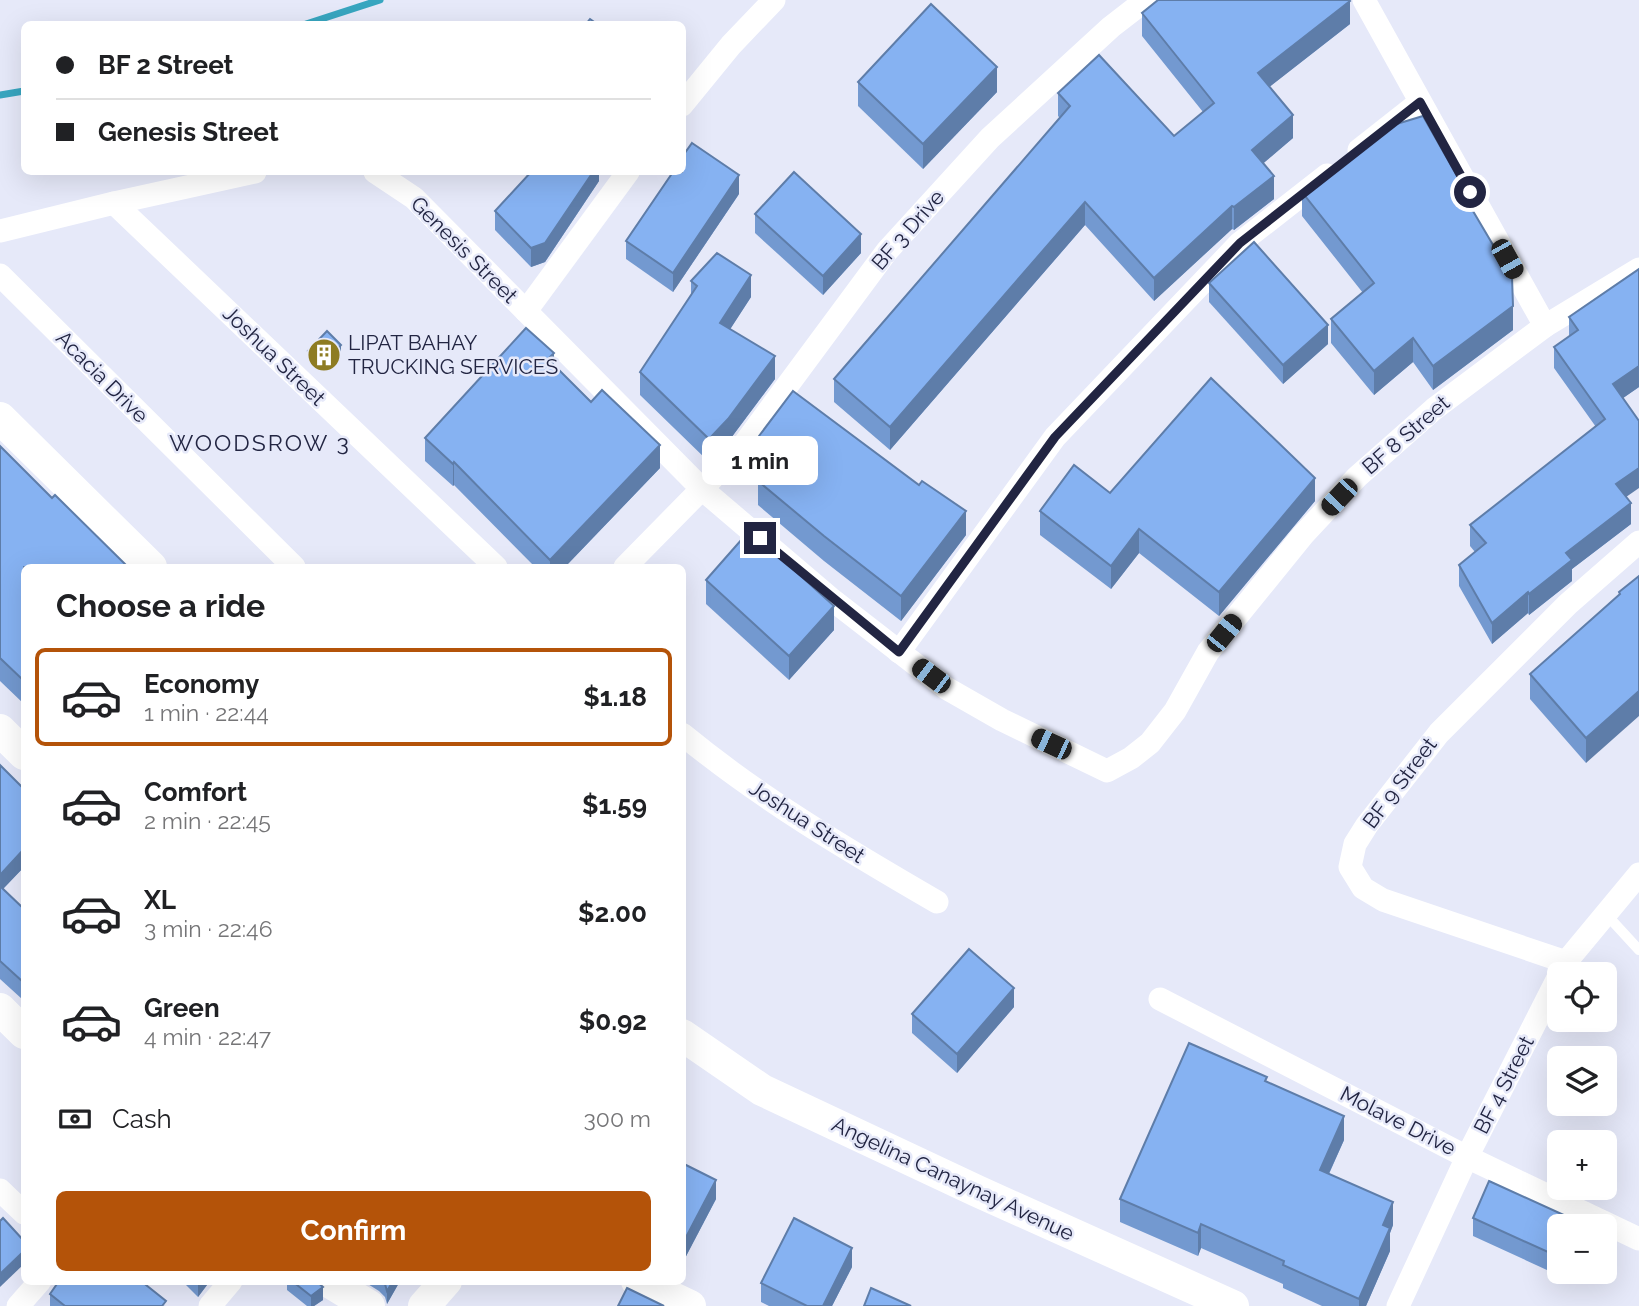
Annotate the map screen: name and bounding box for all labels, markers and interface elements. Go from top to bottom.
text: BF 2 Street [98,50,234,80]
text: Genesis Street [98,117,279,147]
route start [1454,176,1486,208]
street label: BF 3 Drive [866,185,949,275]
street label: Genesis Street [406,191,523,308]
car [1488,236,1527,282]
street label: Joshua Street [218,301,331,411]
street label: Acacia Drive [51,325,154,428]
place label: LIPAT BAHAY TRUCKING SERVICES [348,330,559,379]
building icon: LIPAT BAHAY TRUCKING SERVICES [305,336,343,374]
street label: BF 8 Street [1357,390,1454,479]
district label: WOODSROW 3 [169,429,351,456]
callout: 1 min [702,436,818,486]
text: 1 min [731,447,789,474]
car [1317,474,1362,520]
route end [744,522,776,554]
text: Choose a ride [56,587,265,624]
car [1203,610,1246,656]
car [908,655,955,697]
icon: car [60,666,123,729]
text: Economy [144,669,259,699]
text: $1.18 [583,682,647,712]
text: 1 min · 22:44 [144,699,269,726]
car [1028,726,1075,762]
street label: BF 9 Street [1357,732,1442,833]
icon: car [60,774,123,837]
street label: Joshua Street [745,775,870,868]
text: Comfort [144,777,247,807]
text: $1.59 [582,790,647,820]
text: 2 min · 22:45 [144,807,271,834]
icon: car [60,882,123,945]
text: XL [144,885,176,915]
text: $2.00 [578,898,647,928]
text: 3 min · 22:46 [144,915,273,942]
map controls [1547,962,1617,1284]
button: locate [1547,962,1617,1032]
icon: car [60,990,123,1053]
text: Green [144,993,220,1023]
text: $0.92 [579,1006,647,1036]
text: 4 min · 22:47 [144,1023,271,1050]
street label: BF 4 Street [1468,1032,1539,1138]
button: layers [1547,1046,1617,1116]
street label: Molave Drive [1336,1081,1460,1160]
icon: cash [56,1100,94,1138]
text: Cash [112,1104,172,1134]
text: 300 m [584,1105,651,1132]
street label: Angelina Canaynay Avenue [828,1111,1078,1246]
button: + [1547,1130,1617,1200]
button: Confirm [56,1191,651,1271]
button: − [1547,1214,1617,1284]

